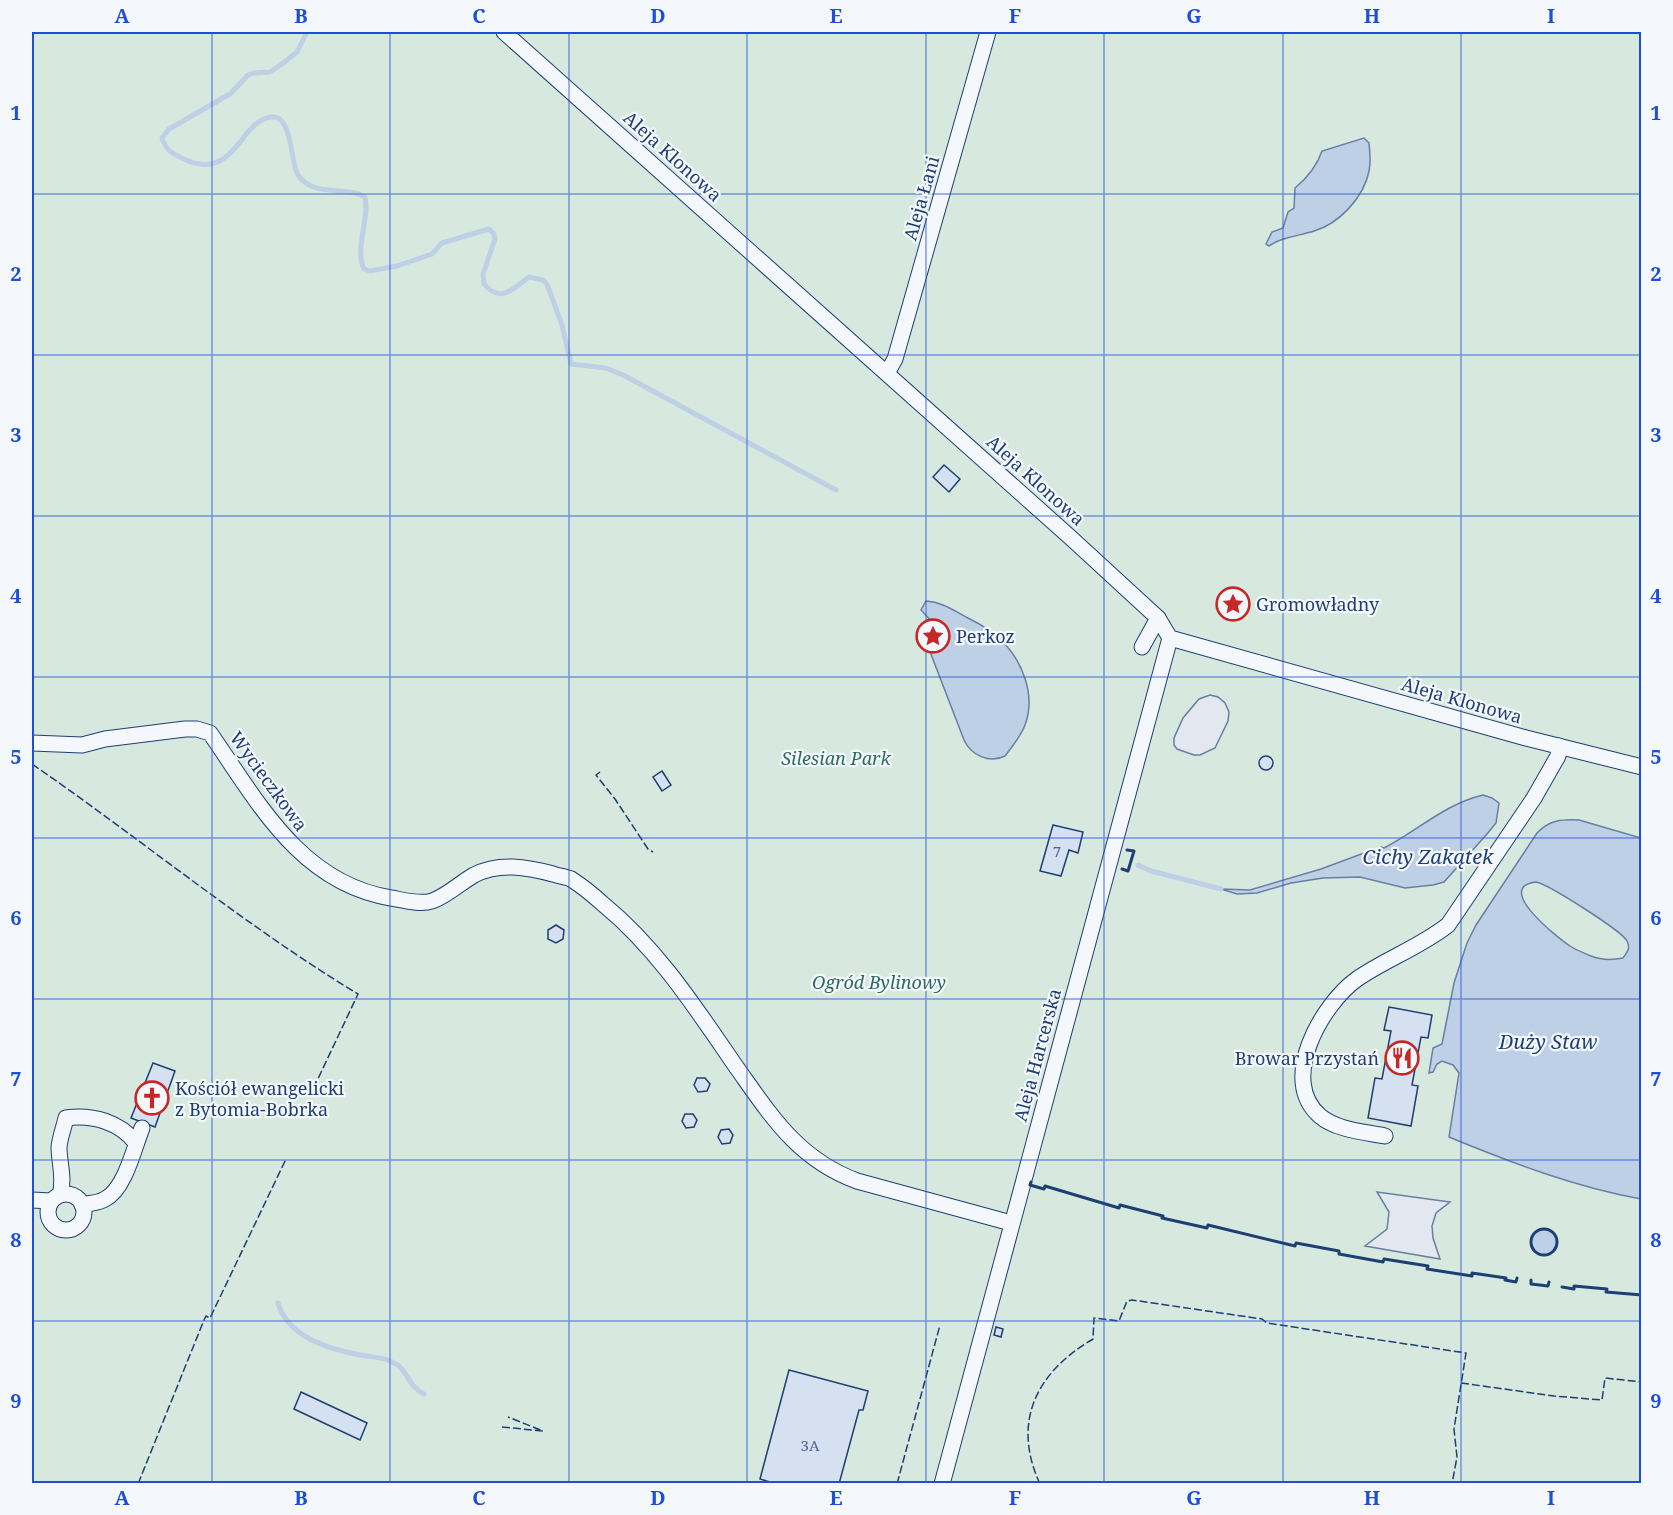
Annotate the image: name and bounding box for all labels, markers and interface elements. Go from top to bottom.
text: A [114,2,130,29]
text: B [294,2,308,29]
text: C [472,2,486,29]
text: D [650,2,666,29]
text: E [829,2,843,29]
text: F [1009,2,1021,29]
text: G [1186,2,1202,29]
text: H [1364,2,1380,29]
text: I [1547,2,1555,29]
text: 1 [10,99,22,126]
text: 1 [1650,99,1662,126]
street label: Aleja Klonowa [619,105,727,207]
street label: Aleja Łani [897,153,945,243]
text: 2 [10,260,22,287]
text: 2 [1650,260,1662,287]
text: 3 [10,421,22,448]
text: 3 [1650,421,1662,448]
street label: Aleja Klonowa [982,429,1090,531]
text: 4 [10,582,22,609]
text: 4 [1650,582,1662,609]
place icon: Gromowładny [1215,586,1251,622]
place label: Gromowładny [1256,592,1380,616]
place icon: Perkoz [915,618,951,654]
place label: Perkoz [956,624,1015,648]
street label: Aleja Klonowa [1399,671,1525,729]
street label: Wycieczkowa [225,726,313,836]
text: 5 [10,743,22,770]
text: 5 [1650,743,1662,770]
park label: Silesian Park [781,746,892,770]
house number: 7 [1053,841,1061,861]
water label: Cichy Zakątek [1363,843,1494,870]
text: 6 [10,904,22,931]
text: 6 [1650,904,1662,931]
park label: Ogród Bylinowy [812,970,946,994]
street label: Aleja Harcerska [1008,986,1066,1124]
water label: Duży Staw [1498,1028,1597,1055]
restaurant icon: Browar Przystań [1384,1040,1420,1076]
place label: Browar Przystań [1235,1046,1379,1070]
text: 7 [10,1065,22,1092]
text: 7 [1650,1065,1662,1092]
place label: Kościół ewangelicki z Bytomia-Bobrka [175,1076,344,1121]
church icon: Kościół ewangelicki z Bytomia-Bobrka [134,1080,170,1116]
text: 8 [10,1226,22,1253]
text: 8 [1650,1226,1662,1253]
text: 9 [10,1387,22,1414]
text: 9 [1650,1387,1662,1414]
house number: 3A [801,1435,820,1455]
text: A [114,1484,130,1511]
text: B [294,1484,308,1511]
text: C [472,1484,486,1511]
text: D [650,1484,666,1511]
text: E [829,1484,843,1511]
text: F [1009,1484,1021,1511]
text: G [1186,1484,1202,1511]
text: H [1364,1484,1380,1511]
text: I [1547,1484,1555,1511]

